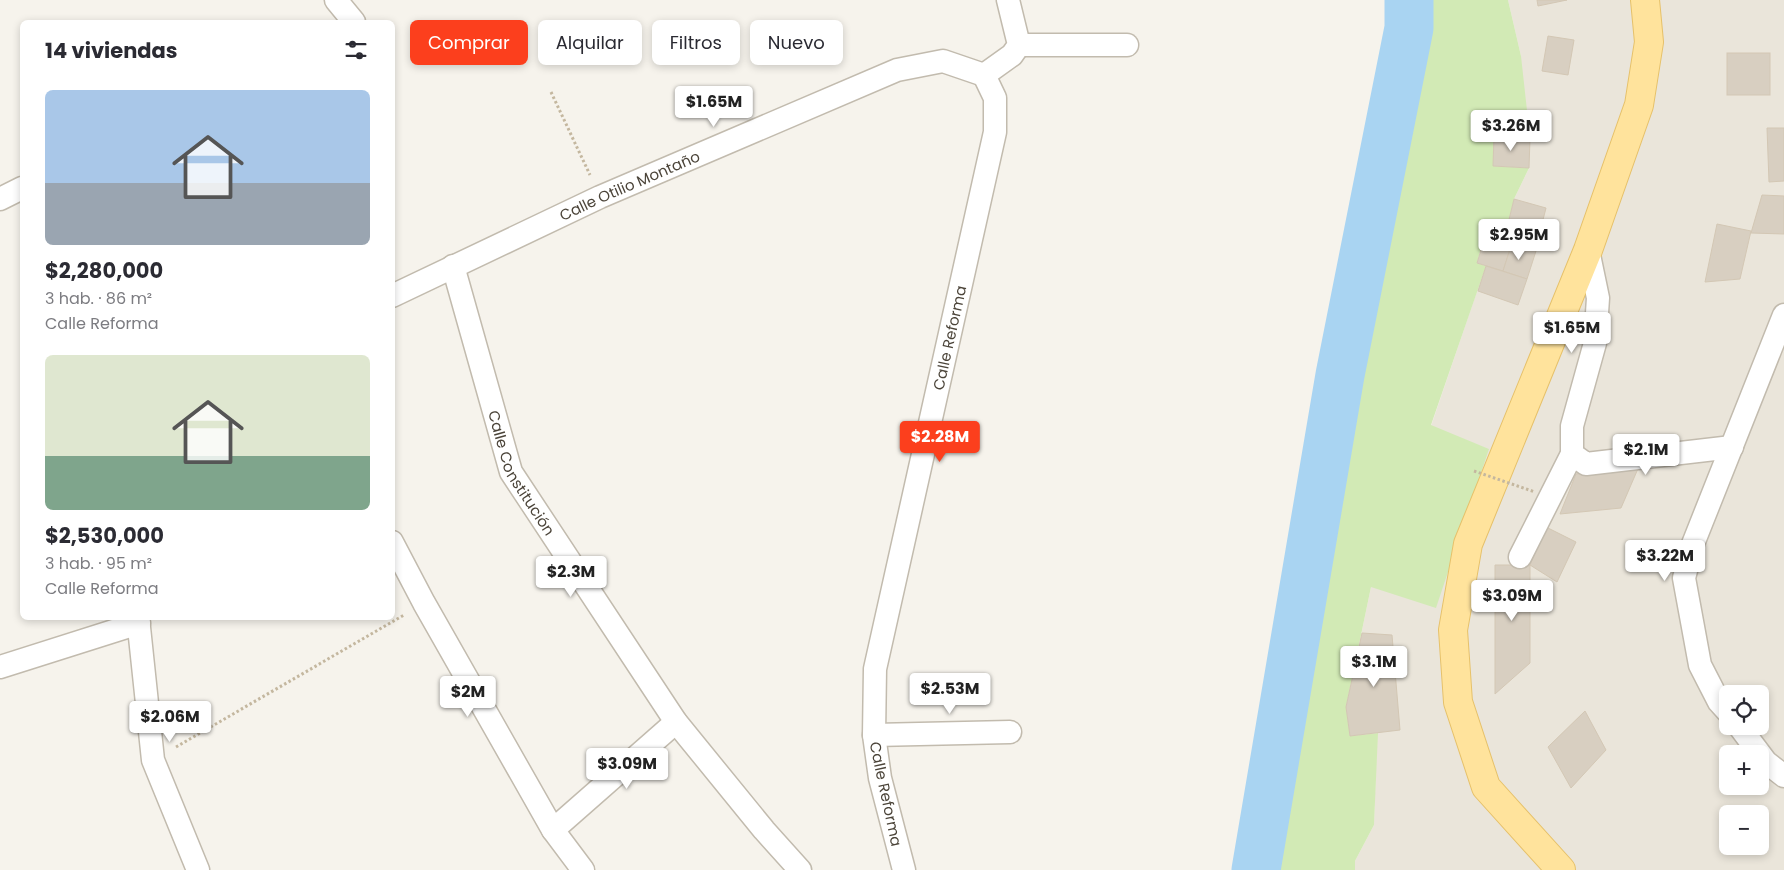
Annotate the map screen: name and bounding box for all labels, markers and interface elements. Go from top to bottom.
chip: Comprar [410,20,528,65]
chip: Alquilar [538,20,642,65]
chip: Filtros [652,20,740,65]
chip: Nuevo [750,20,843,65]
text: 14 viviendas [45,36,178,65]
icon: filters [342,36,370,64]
pin: $1.65M [673,86,755,128]
text: $1.65M [686,90,742,113]
pin: $3.26M [1470,110,1552,152]
text: $3.26M [1482,114,1540,137]
icon: home [163,122,253,212]
street label: Calle Otilio Montaño [556,145,703,225]
pin: $2.95M [1478,218,1560,261]
text: $2.95M [1489,223,1549,246]
text: $2,280,000 [45,256,163,285]
street label: Calle Reforma [927,283,971,392]
text: 3 hab. · 86 m² [45,287,152,310]
text: Calle Reforma [45,312,159,335]
pin: $1.65M [1531,312,1613,354]
text: $1.65M [1544,316,1600,339]
icon: home [163,387,253,477]
street label: Calle Constitución [484,408,560,539]
pin: $2.28M [899,420,981,463]
text: $2.28M [911,425,969,448]
pin: $2.1M [1611,434,1681,476]
text: $2.1M [1624,438,1668,461]
text: $2,530,000 [45,521,164,550]
pin: $3.22M [1624,540,1706,582]
text: $3.22M [1636,544,1694,567]
text: 3 hab. · 95 m² [45,552,152,575]
pin: $2.3M [536,556,606,598]
text: $2.3M [547,560,595,583]
text: Calle Reforma [45,577,159,600]
pin: $3.09M [1471,580,1553,622]
text: $3.09M [1482,584,1542,607]
pin: $3.1M [1339,646,1409,688]
text: $3.1M [1351,650,1397,673]
pin: $2.53M [909,672,991,715]
pin: $2M [444,676,492,718]
text: $2.53M [921,677,979,700]
text: $2M [451,680,485,703]
map controls [1719,685,1769,855]
button: locate [1719,685,1769,735]
pin: $2.06M [129,700,211,743]
text: $2.06M [140,705,200,728]
street label: Calle Reforma [865,740,907,848]
button: + [1719,745,1769,795]
pin: $3.09M [586,748,668,790]
text: $3.09M [597,752,657,775]
button: − [1719,805,1769,855]

